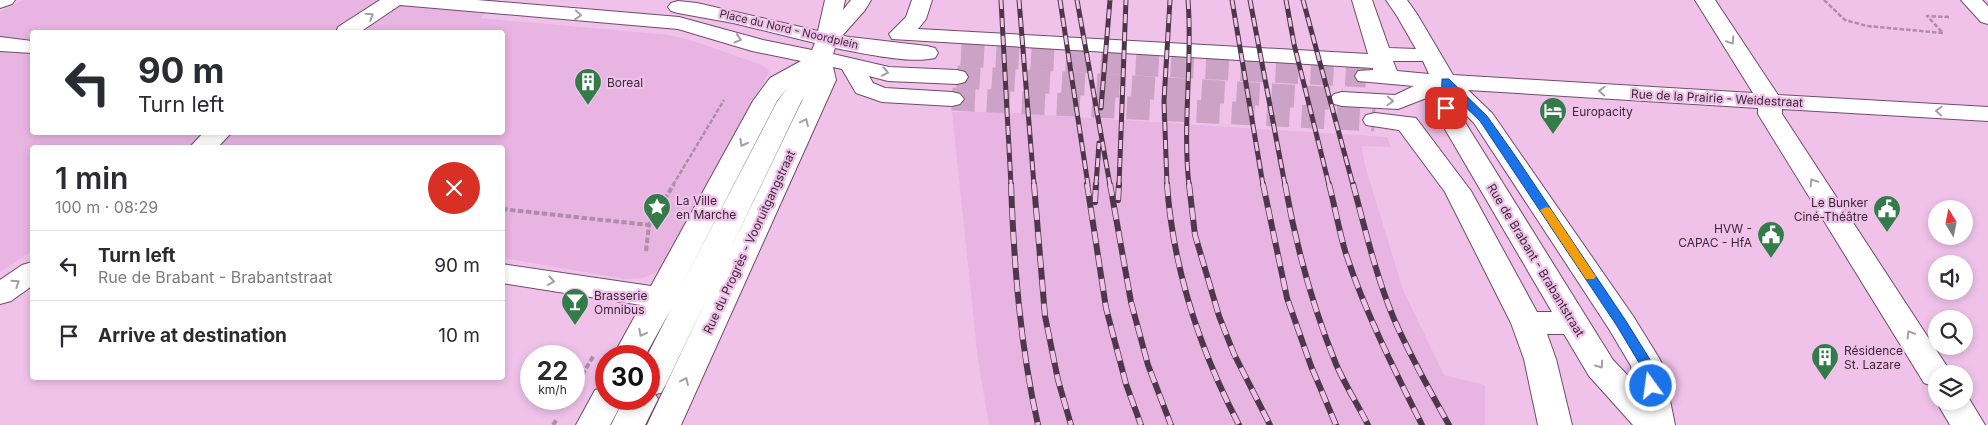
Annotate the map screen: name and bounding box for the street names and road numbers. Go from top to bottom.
street label: Place du Nord - Noordplein [718,6,860,52]
street label: Rue de la Prairie - Weidestraat [1631,86,1803,110]
street label: Rue du Progrès - Vooruitgangstraat [700,148,798,336]
street label: Rue de Brabant - Brabantstraat [1484,181,1588,339]

